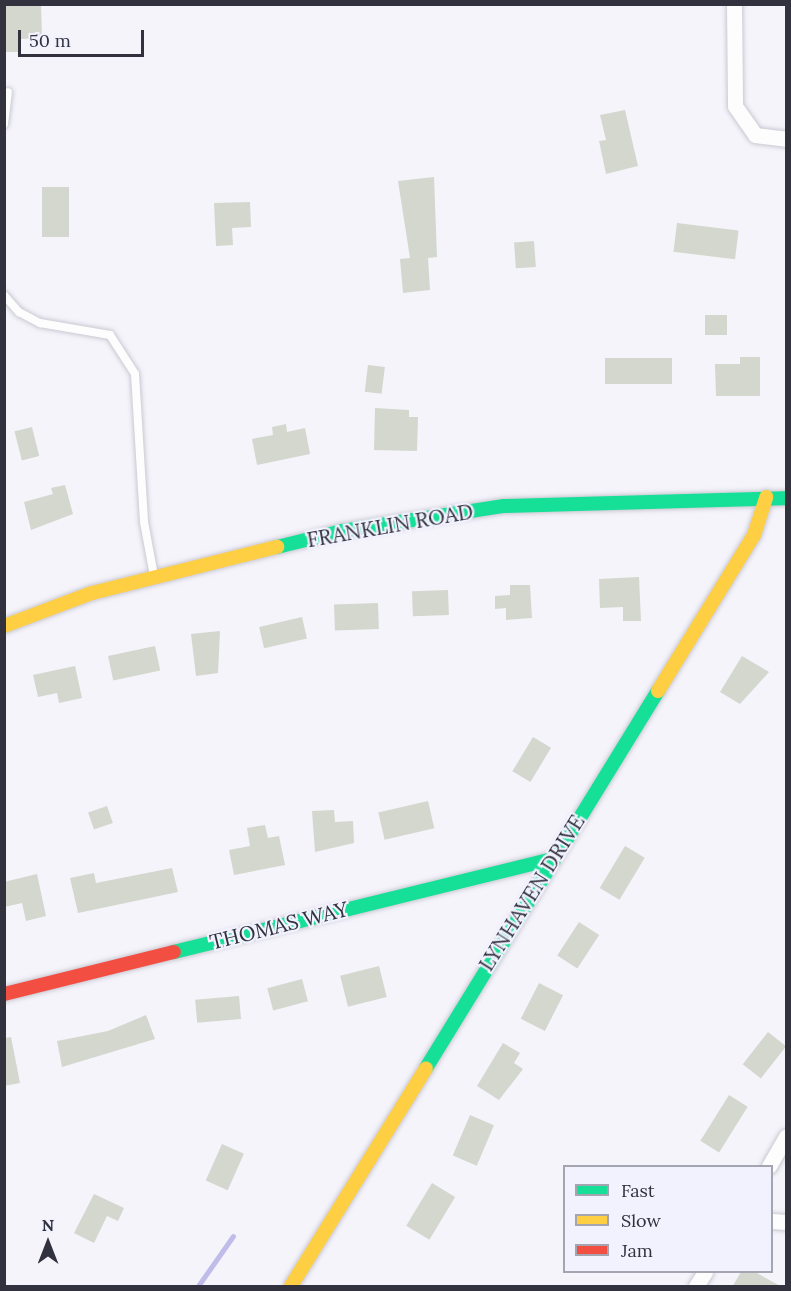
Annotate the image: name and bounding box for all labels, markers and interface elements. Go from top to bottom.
scale bar [21,18,147,56]
text: 50 m [29,29,71,52]
street label: FRANKLIN ROAD [305,499,475,553]
street label: LYNHAVEN DRIVE [474,810,590,976]
street label: THOMAS WAY [207,897,351,955]
legend [563,1165,773,1273]
text: Fast [621,1179,655,1202]
text: Slow [621,1209,661,1232]
north arrow [18,1213,78,1273]
text: N [42,1215,54,1235]
text: Jam [621,1239,653,1262]

